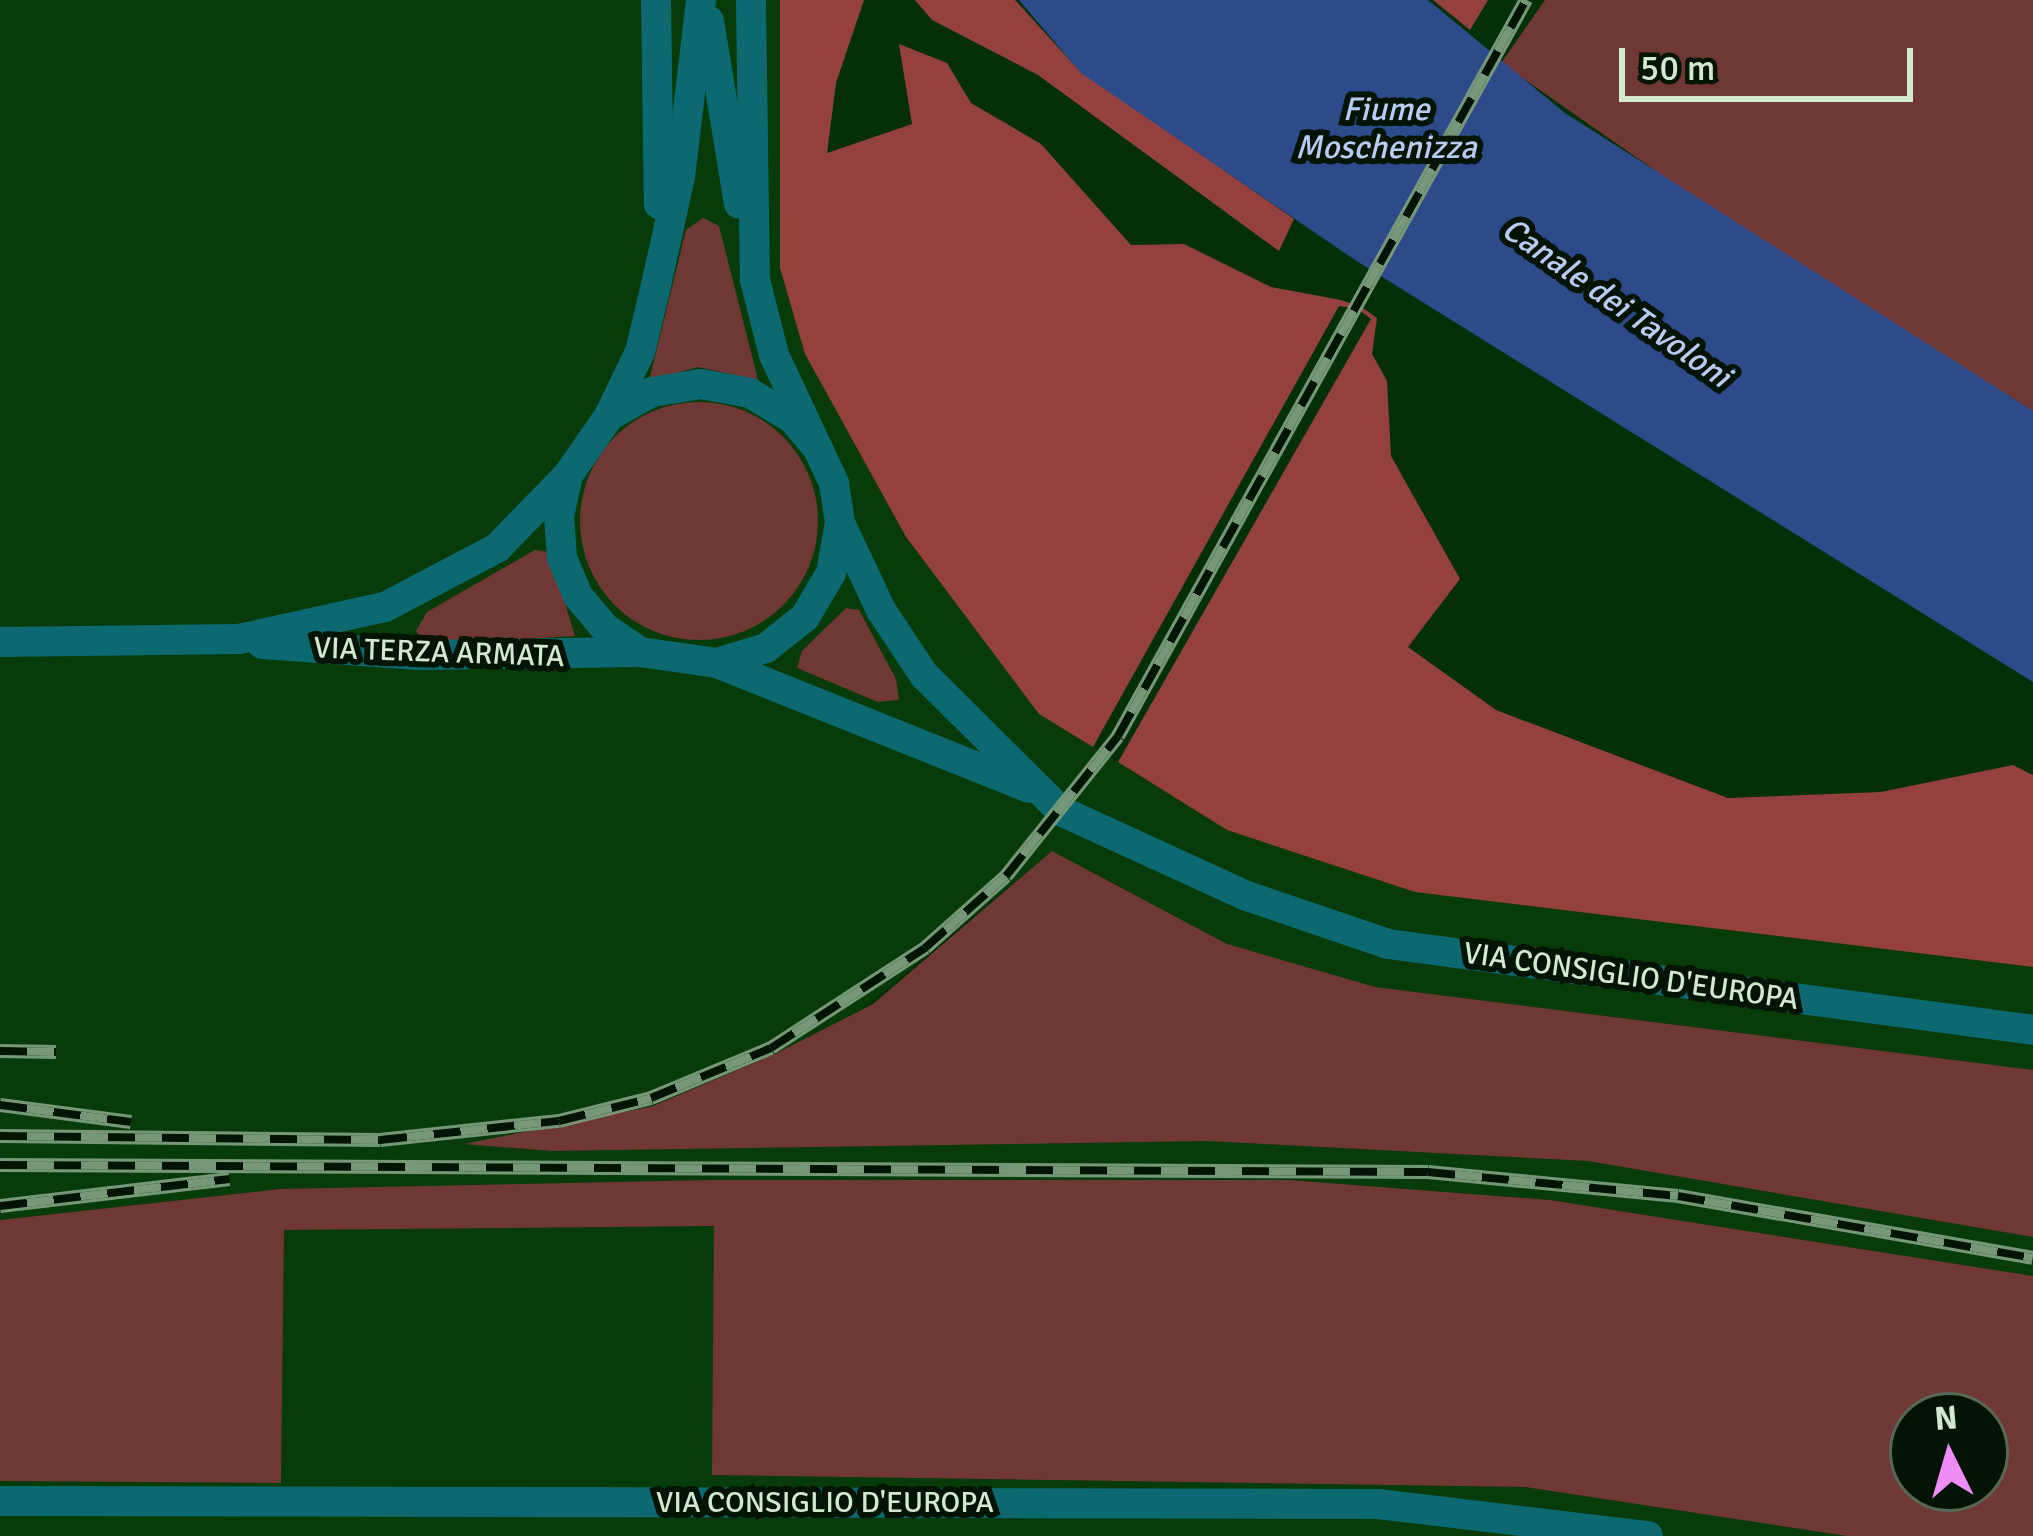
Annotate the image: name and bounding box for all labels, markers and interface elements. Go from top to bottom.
scale bar [1625,24,1919,98]
text: 50 m [1640,46,1716,91]
water label: Fiume Moschenizza [1295,90,1477,168]
water label: Canale dei Tavoloni [1494,209,1738,397]
street label: VIA TERZA ARMATA [313,631,565,675]
street label: VIA CONSIGLIO D'EUROPA [1461,936,1801,1018]
north arrow [1889,1392,2009,1512]
text: N [1933,1397,1959,1440]
street label: VIA CONSIGLIO D'EUROPA [656,1485,994,1521]

